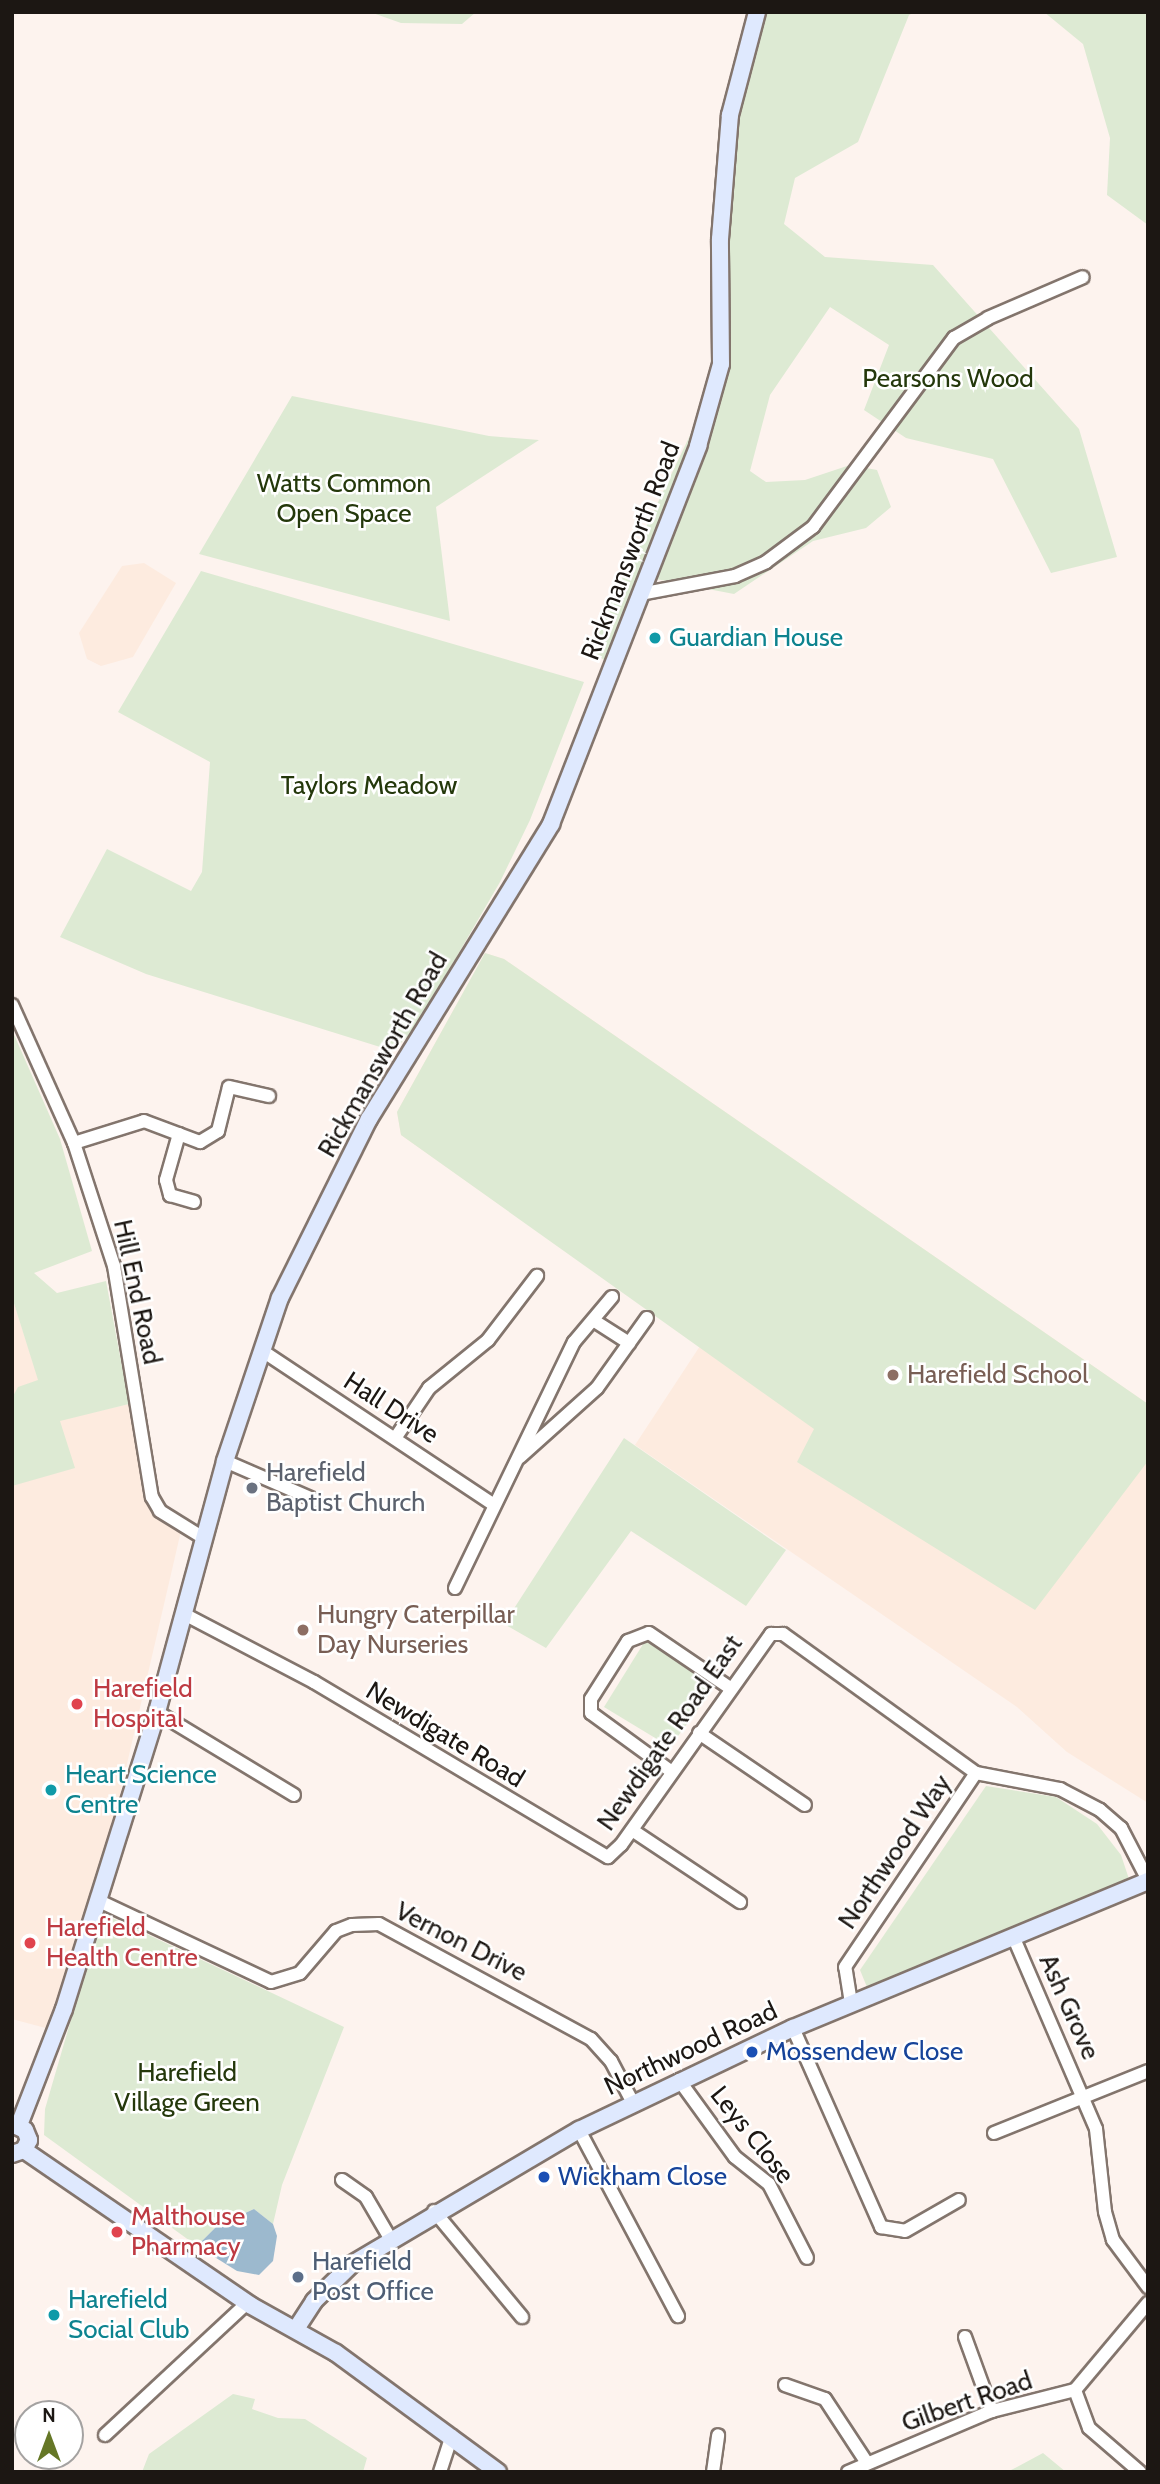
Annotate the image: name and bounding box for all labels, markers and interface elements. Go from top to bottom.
park label: Pearsons Wood [862,363,1034,395]
street label: Rickmansworth Road [575,437,687,665]
park label: Watts Common Open Space [257,468,431,530]
place label: Guardian House [669,622,843,654]
marker: Guardian House [647,630,663,646]
park label: Taylors Meadow [281,770,457,802]
street label: Rickmansworth Road [312,947,454,1163]
street label: Hill End Road [106,1217,168,1367]
place label: Harefield School [907,1359,1088,1391]
street label: Hall Drive [338,1366,444,1450]
marker: Harefield School [885,1367,901,1383]
place label: Harefield Baptist Church [266,1457,425,1518]
marker: Harefield Baptist Church [244,1480,260,1496]
place label: Hungry Caterpillar Day Nurseries [317,1599,515,1660]
marker: Hungry Caterpillar Day Nurseries [295,1622,311,1638]
street label: Newdigate Road East [591,1629,749,1837]
place label: Harefield Hospital [93,1673,193,1734]
street label: Newdigate Road [360,1675,530,1795]
marker: Harefield Hospital [67,1694,87,1714]
place label: Heart Science Centre [65,1759,217,1820]
street label: Northwood Way [832,1769,958,1935]
marker: Heart Science Centre [43,1782,59,1798]
street label: Vernon Drive [390,1896,532,1988]
place label: Harefield Health Centre [46,1912,198,1974]
marker: Harefield Health Centre [20,1933,40,1953]
street label: Ash Grove [1032,1950,1106,2064]
street label: Northwood Road [600,1995,782,2103]
place label: Mossendew Close [766,2036,963,2068]
marker: Mossendew Close [744,2044,760,2060]
park label: Harefield Village Green [114,2057,260,2118]
street label: Leys Close [703,2080,801,2190]
place label: Wickham Close [558,2161,727,2193]
marker: Wickham Close [536,2169,552,2185]
place label: Malthouse Pharmacy [131,2201,245,2262]
marker: Malthouse Pharmacy [109,2224,125,2240]
place label: Harefield Post Office [312,2246,434,2308]
marker: Harefield Post Office [290,2269,306,2285]
place label: Harefield Social Club [68,2284,189,2346]
marker: Harefield Social Club [46,2307,62,2323]
street label: Gilbert Road [898,2365,1036,2439]
north arrow [14,2400,84,2470]
text: N [42,2404,56,2427]

